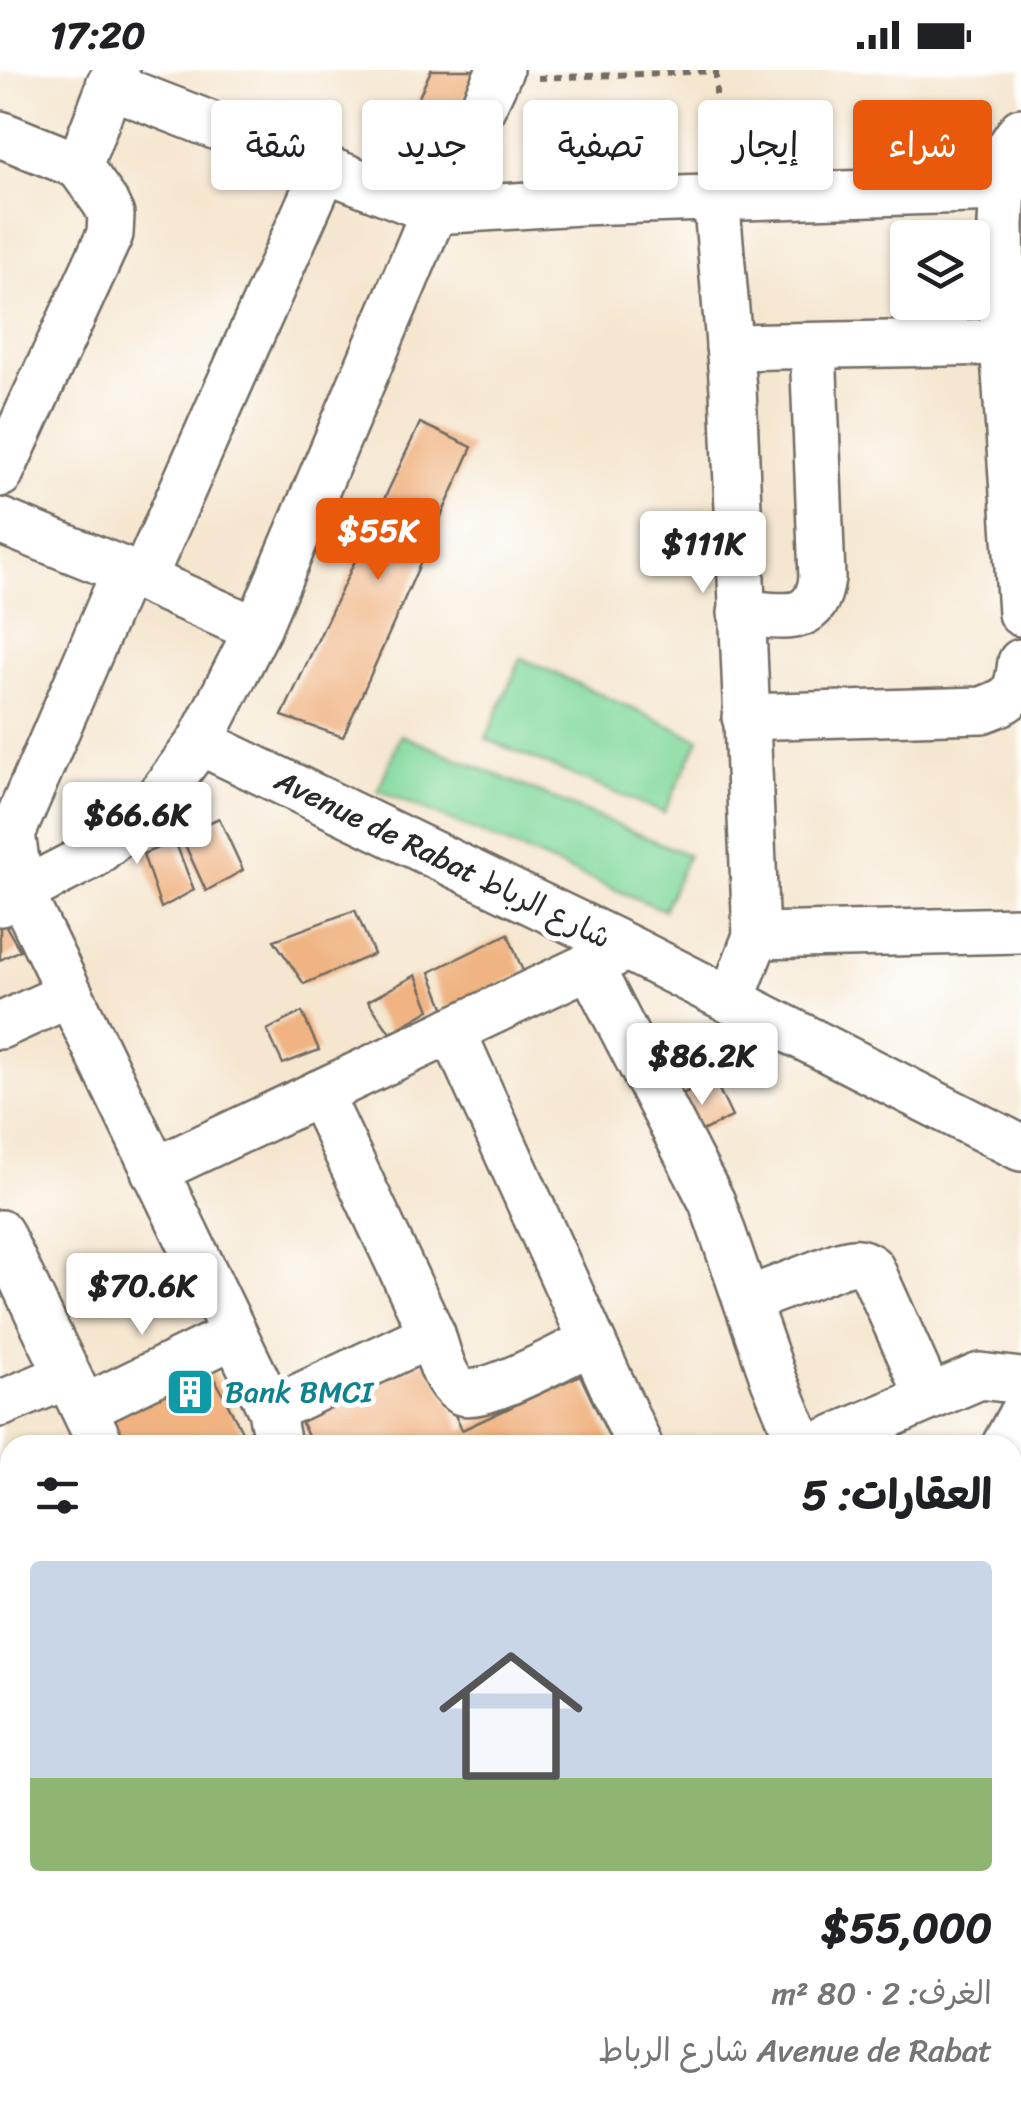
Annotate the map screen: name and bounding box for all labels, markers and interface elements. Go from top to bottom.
text: 17:20 [50,2,145,69]
chip: شقة [211,100,342,190]
chip: جديد [362,100,503,190]
chip: تصفية [523,100,678,190]
chip: إيجار [698,100,833,190]
chip: شراء [853,100,992,190]
map controls [890,220,990,320]
button: layers [890,220,990,320]
pin: $55K [319,498,437,583]
text: $55K [338,502,418,559]
pin: $111K [633,511,773,596]
text: $111K [662,515,744,572]
street label: Avenue de Rabat شارع الرباط [264,753,621,964]
pin: $66.6K [56,782,218,867]
text: $66.6K [84,786,190,843]
pin: $86.2K [621,1023,783,1108]
text: $86.2K [649,1027,755,1084]
pin: $70.6K [61,1253,223,1338]
text: $70.6K [88,1257,196,1314]
place label: Bank BMCI [225,1365,375,1419]
building icon: Bank BMCI [164,1366,216,1418]
text: العقارات: 5 [802,1458,992,1532]
icon: filters [30,1468,85,1523]
icon: home [421,1626,601,1806]
text: $55,000 [821,1891,992,1965]
text: الغرف: 2 · 80 m² [772,1965,992,2022]
text: Avenue de Rabat شارع الرباط [598,2022,992,2079]

